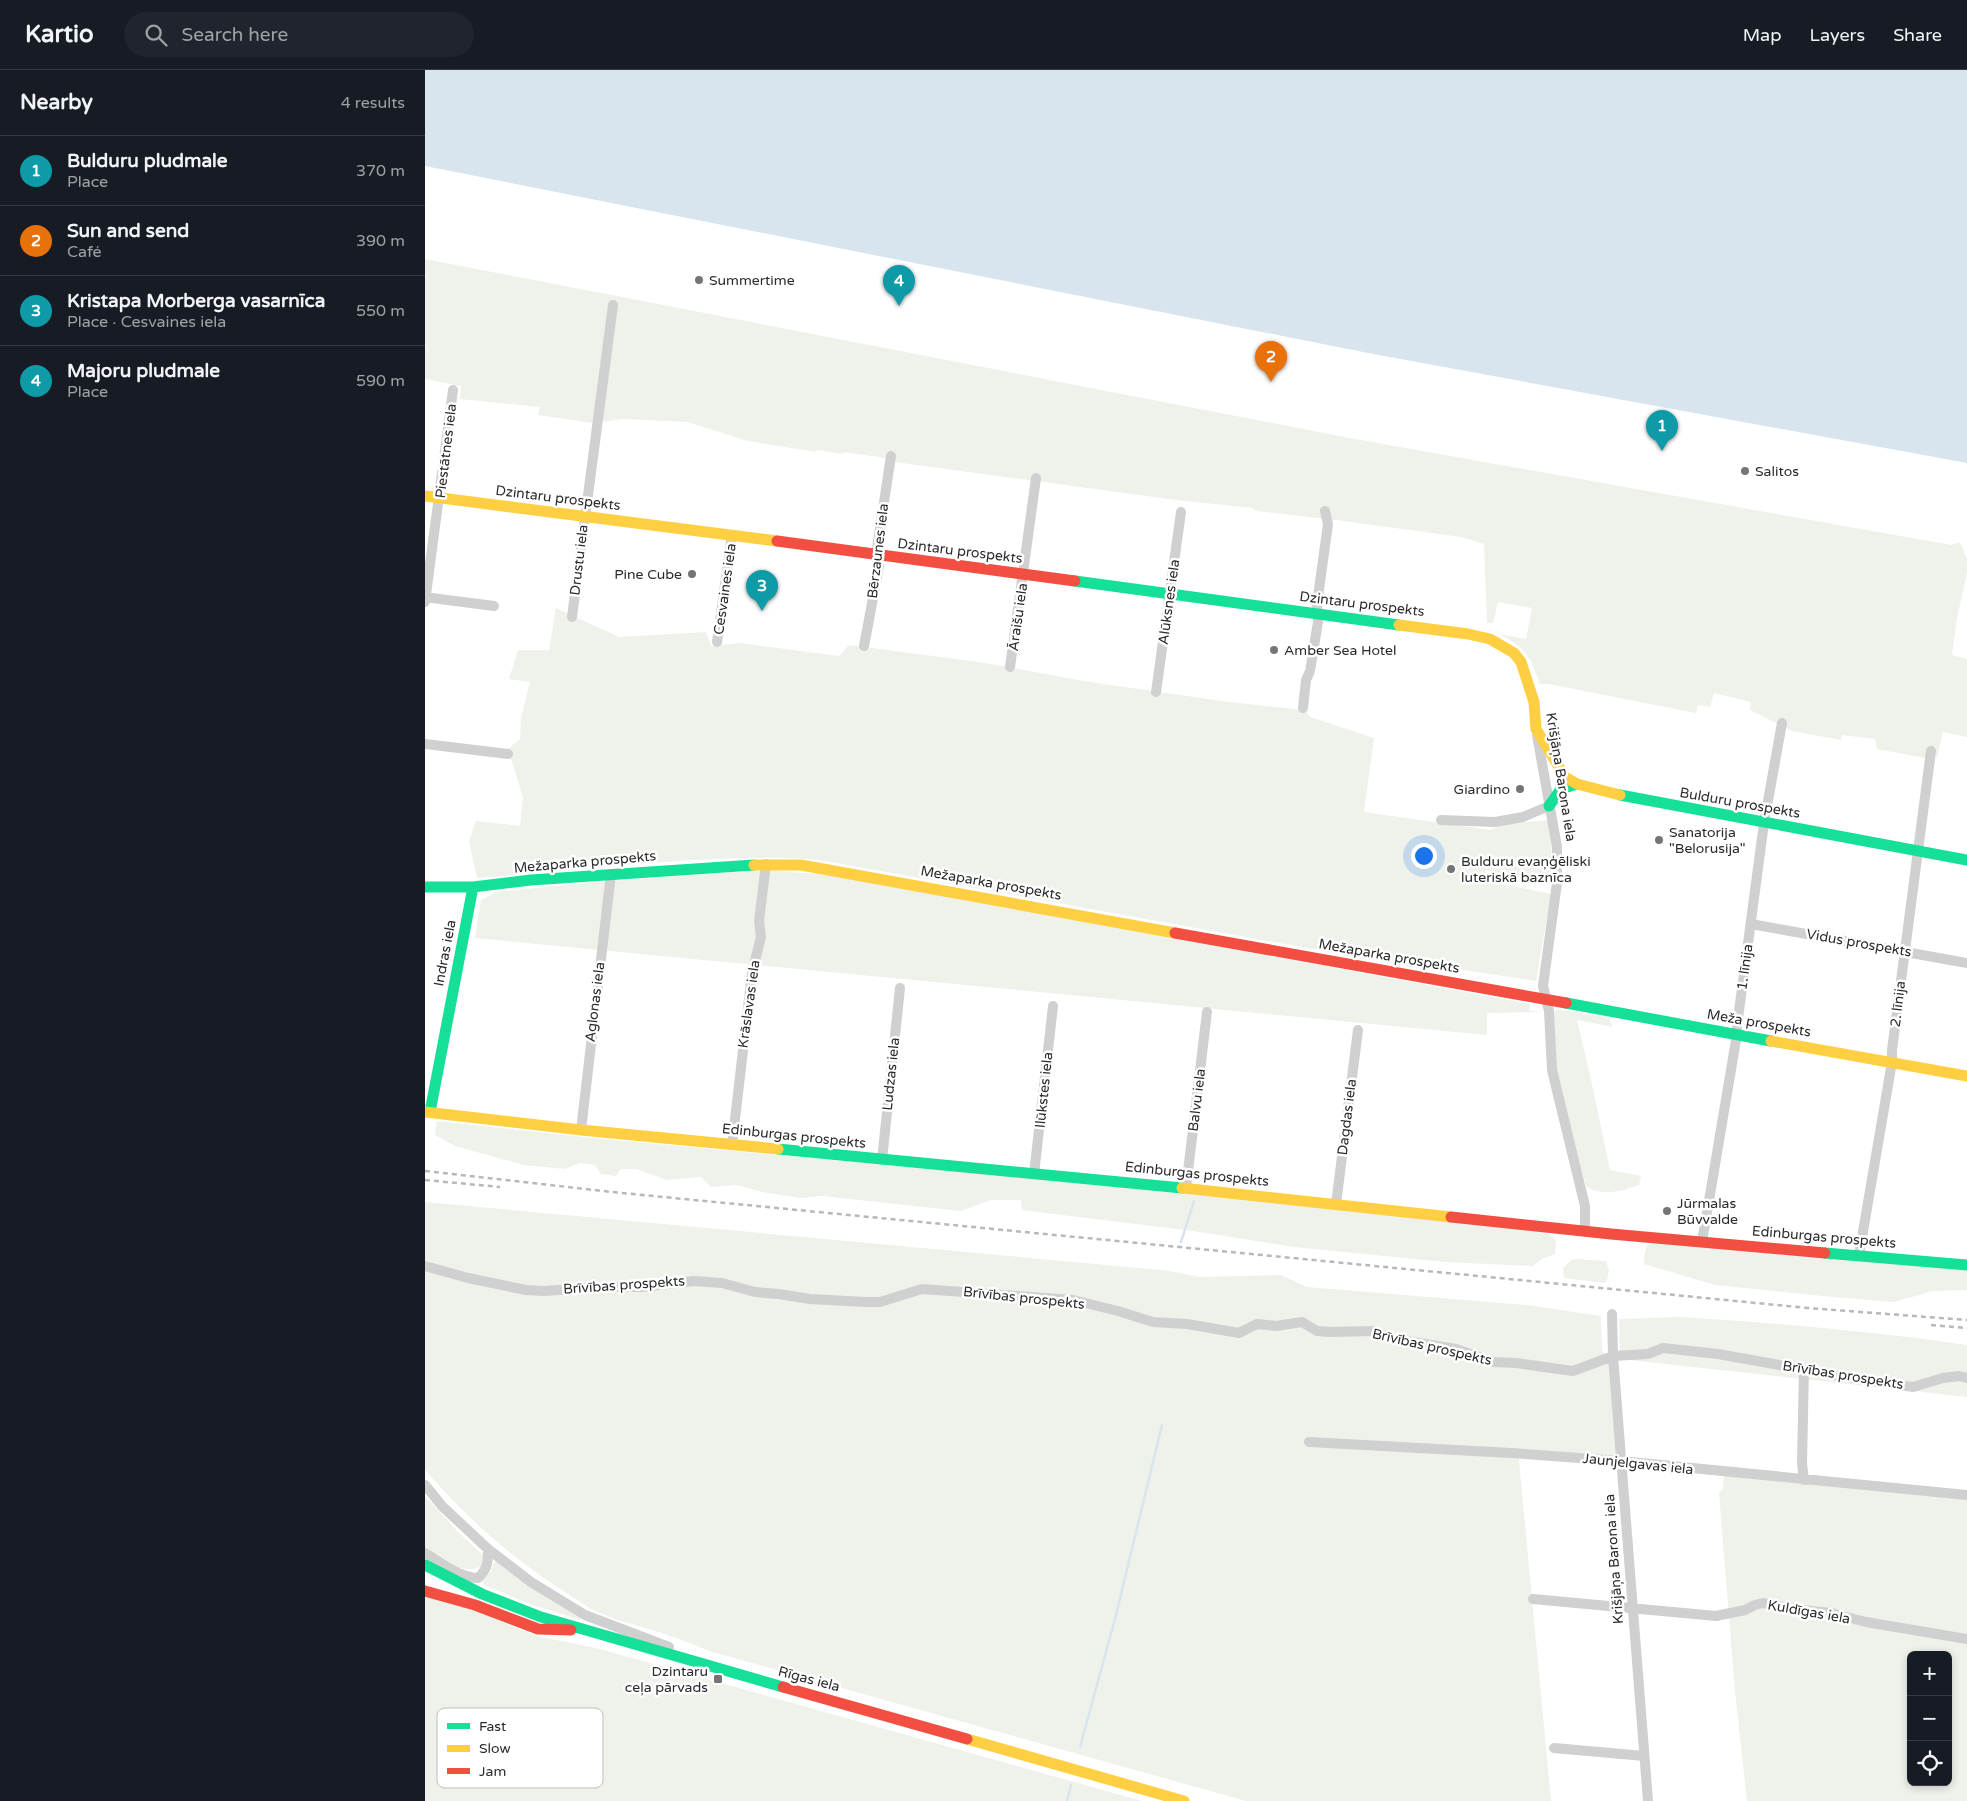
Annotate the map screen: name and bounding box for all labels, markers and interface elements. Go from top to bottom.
search box [124,12,474,57]
text: Kartio [25,20,94,49]
icon: search [142,21,170,49]
text: Search here [182,24,288,46]
text: Map [1743,24,1782,46]
text: Layers [1810,24,1865,46]
text: Share [1893,24,1942,46]
text: Nearby [20,90,93,115]
text: 4 results [341,93,405,113]
text: Bulduru pludmale [67,150,228,172]
text: 1 [31,161,41,181]
text: 370 m [356,161,405,181]
text: Place [67,172,108,192]
text: Sun and send [67,220,189,242]
text: 2 [31,231,41,251]
text: 390 m [356,231,405,251]
text: Café [67,242,102,262]
pin: 4 [883,265,915,306]
place label: Summertime [709,272,795,289]
marker: Summertime [693,274,705,286]
text: Kristapa Morberga vasarnīca [67,290,325,312]
text: 3 [31,301,41,321]
text: 550 m [356,301,405,321]
text: Place · Cesvaines iela [67,312,226,332]
pin: 2 [1255,341,1287,382]
text: Majoru pludmale [67,360,220,382]
text: 4 [31,371,41,391]
text: 590 m [356,371,405,391]
text: Place [67,382,108,402]
street label: Piestātnes iela [432,403,460,499]
pin: 1 [1646,410,1678,451]
place label: Salitos [1755,463,1799,480]
marker: Salitos [1739,465,1751,477]
street label: Dzintaru prospekts [495,482,622,514]
street label: Bērzaunes iela [864,502,892,600]
street label: Drustu iela [566,524,592,596]
street label: Dzintaru prospekts [897,535,1024,567]
street label: Cesvaines iela [710,542,740,636]
street label: Alūksnes iela [1155,558,1183,646]
place label: Pine Cube [614,566,682,583]
marker: Pine Cube [686,568,698,580]
pin: 3 [746,570,778,611]
street label: Āraišu iela [1005,582,1031,652]
street label: Dzintaru prospekts [1299,588,1426,620]
place label: Amber Sea Hotel [1284,642,1397,659]
marker: Amber Sea Hotel [1268,644,1280,656]
street label: Krišjāņa Barona iela [1542,711,1580,843]
place label: Giardino [1454,781,1510,798]
marker: Giardino [1514,783,1526,795]
street label: Bulduru prospekts [1678,784,1802,822]
place label: Sanatorija "Belorusija" [1669,824,1746,857]
marker: Sanatorija "Belorusija" [1653,834,1665,846]
your location [1411,843,1437,869]
street label: Mežaparka prospekts [513,847,657,877]
place label: Bulduru evaņģēliski luteriskā baznīca [1461,853,1591,886]
street label: Mežaparka prospekts [919,862,1063,904]
marker: Bulduru evaņģēliski luteriskā baznīca [1445,863,1457,875]
street label: Indras iela [430,918,460,988]
street label: Vidus prospekts [1805,925,1913,961]
street label: Mežaparka prospekts [1317,935,1461,977]
street label: 1. līnija [1733,943,1757,991]
street label: Krāslavas iela [734,959,764,1049]
street label: Aglonas iela [582,961,608,1043]
street label: 2. līnija [1887,980,1909,1028]
street label: Meža prospekts [1706,1005,1813,1041]
street label: Ludzas iela [879,1037,903,1111]
street label: Ilūkstes iela [1032,1051,1056,1129]
street label: Balvu iela [1185,1067,1209,1133]
street label: Dagdas iela [1334,1078,1360,1156]
street label: Edinburgas prospekts [721,1120,867,1152]
street label: Edinburgas prospekts [1124,1158,1270,1190]
place label: Jūrmalas Būvvalde [1677,1195,1738,1228]
marker: Jūrmalas Būvvalde [1661,1205,1673,1217]
street label: Edinburgas prospekts [1751,1222,1897,1252]
street label: Brīvības prospekts [563,1272,686,1298]
street label: Brīvības prospekts [962,1283,1086,1313]
street label: Brīvības prospekts [1371,1325,1494,1369]
street label: Brīvības prospekts [1781,1357,1905,1393]
street label: Jaunjelgavas iela [1582,1450,1694,1478]
street label: Krišjāņa Barona iela [1601,1493,1627,1625]
street label: Kuldīgas iela [1766,1596,1852,1628]
map controls [1907,1651,1952,1786]
button: + [1907,1651,1952,1696]
place label: Dzintaru ceļa pārvads [625,1663,708,1696]
street label: Rīgas iela [776,1663,842,1695]
marker: Dzintaru ceļa pārvads [712,1673,724,1685]
button: − [1907,1696,1952,1741]
legend [437,1708,603,1788]
text: Fast [479,1718,507,1735]
text: Slow [479,1740,511,1757]
button: locate [1907,1741,1952,1786]
text: Jam [479,1763,506,1780]

